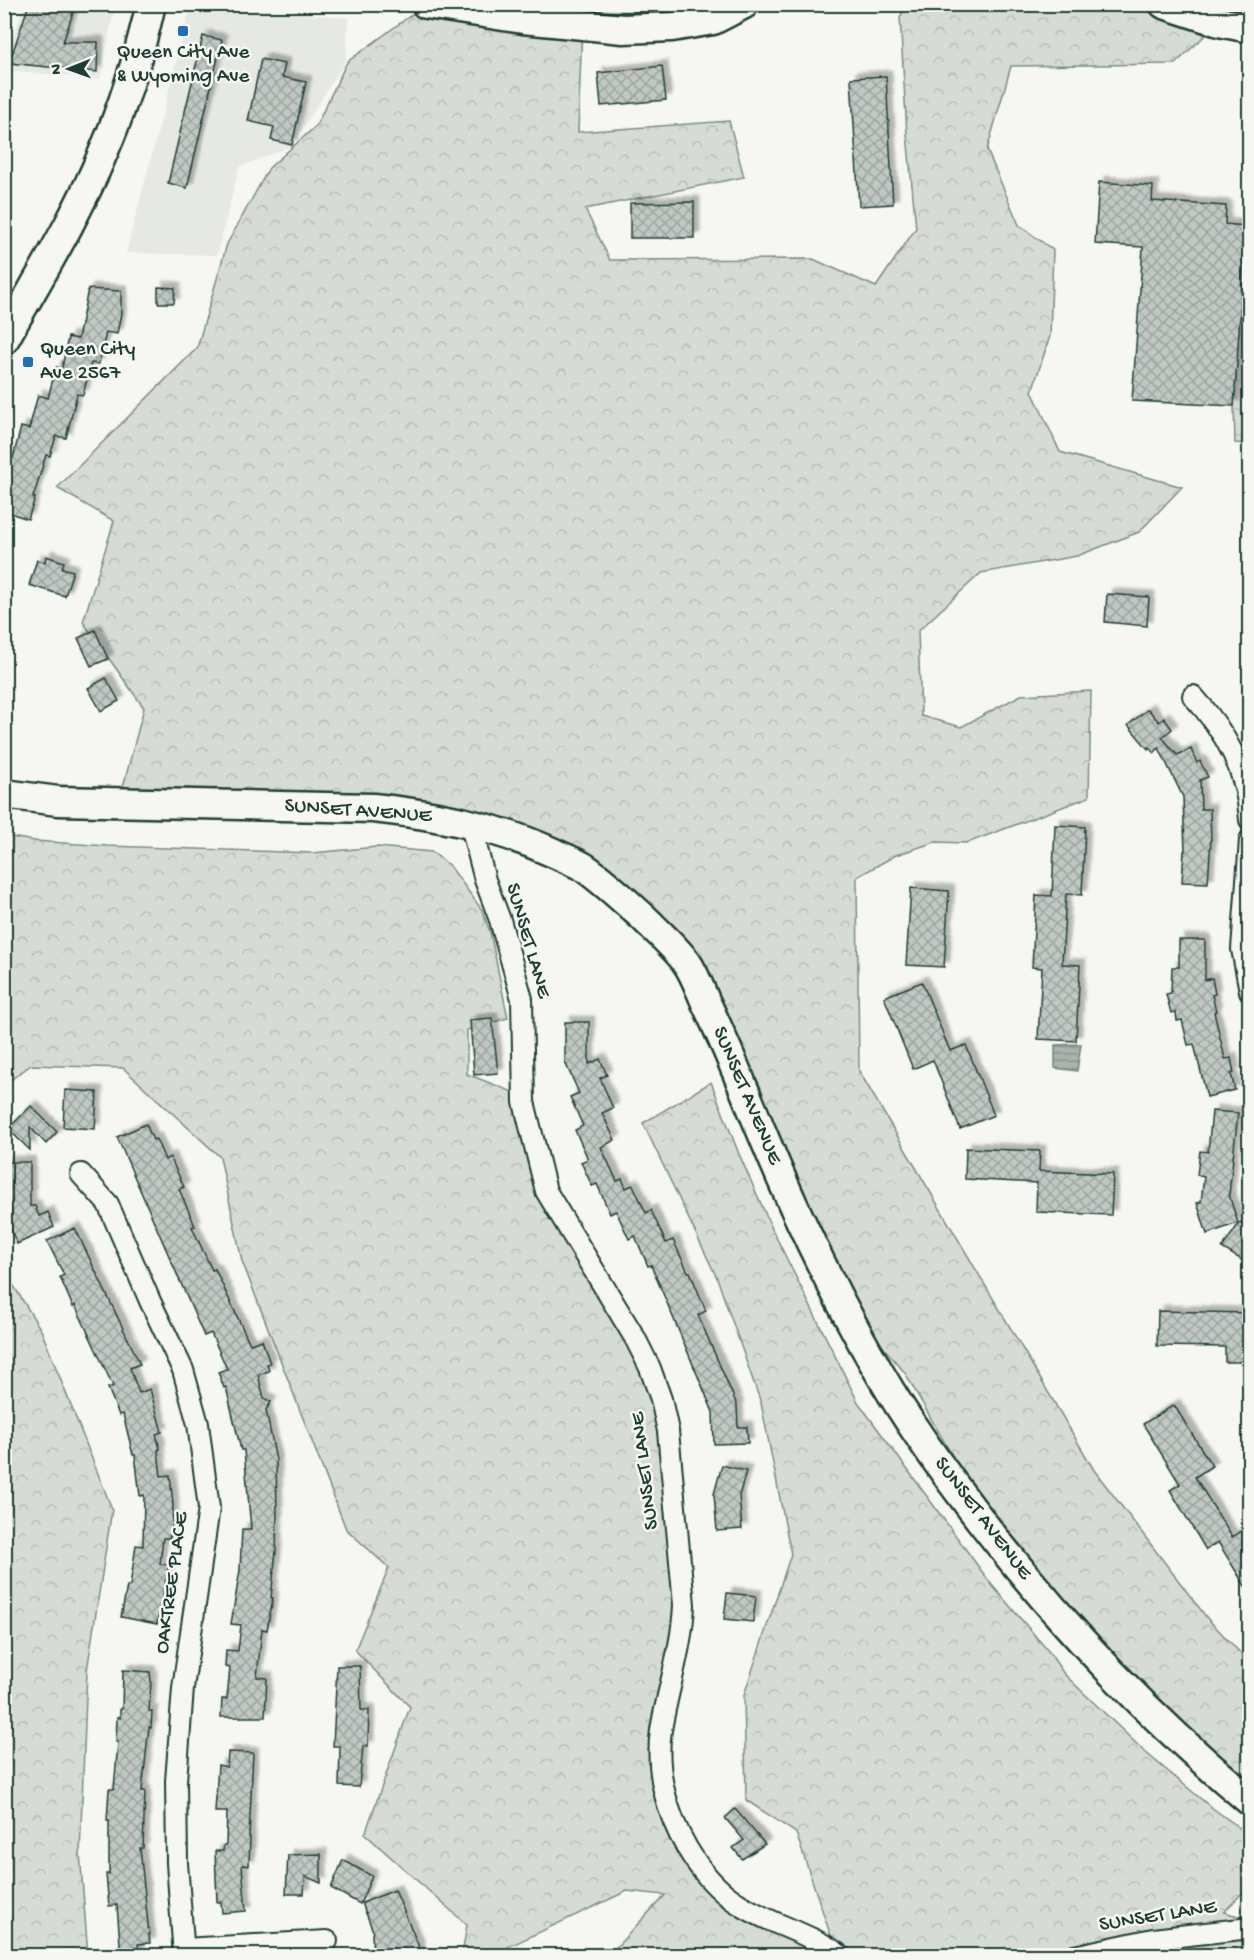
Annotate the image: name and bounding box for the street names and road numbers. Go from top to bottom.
street label: SUNSET AVENUE [284,794,433,830]
street label: SUNSET LANE [499,881,556,1002]
street label: SUNSET AVENUE [706,1023,787,1170]
street label: SUNSET LANE [626,1410,666,1531]
street label: SUNSET AVENUE [928,1453,1037,1586]
street label: OAKTREE PLACE [151,1510,195,1656]
street label: SUNSET LANE [1098,1895,1219,1939]

